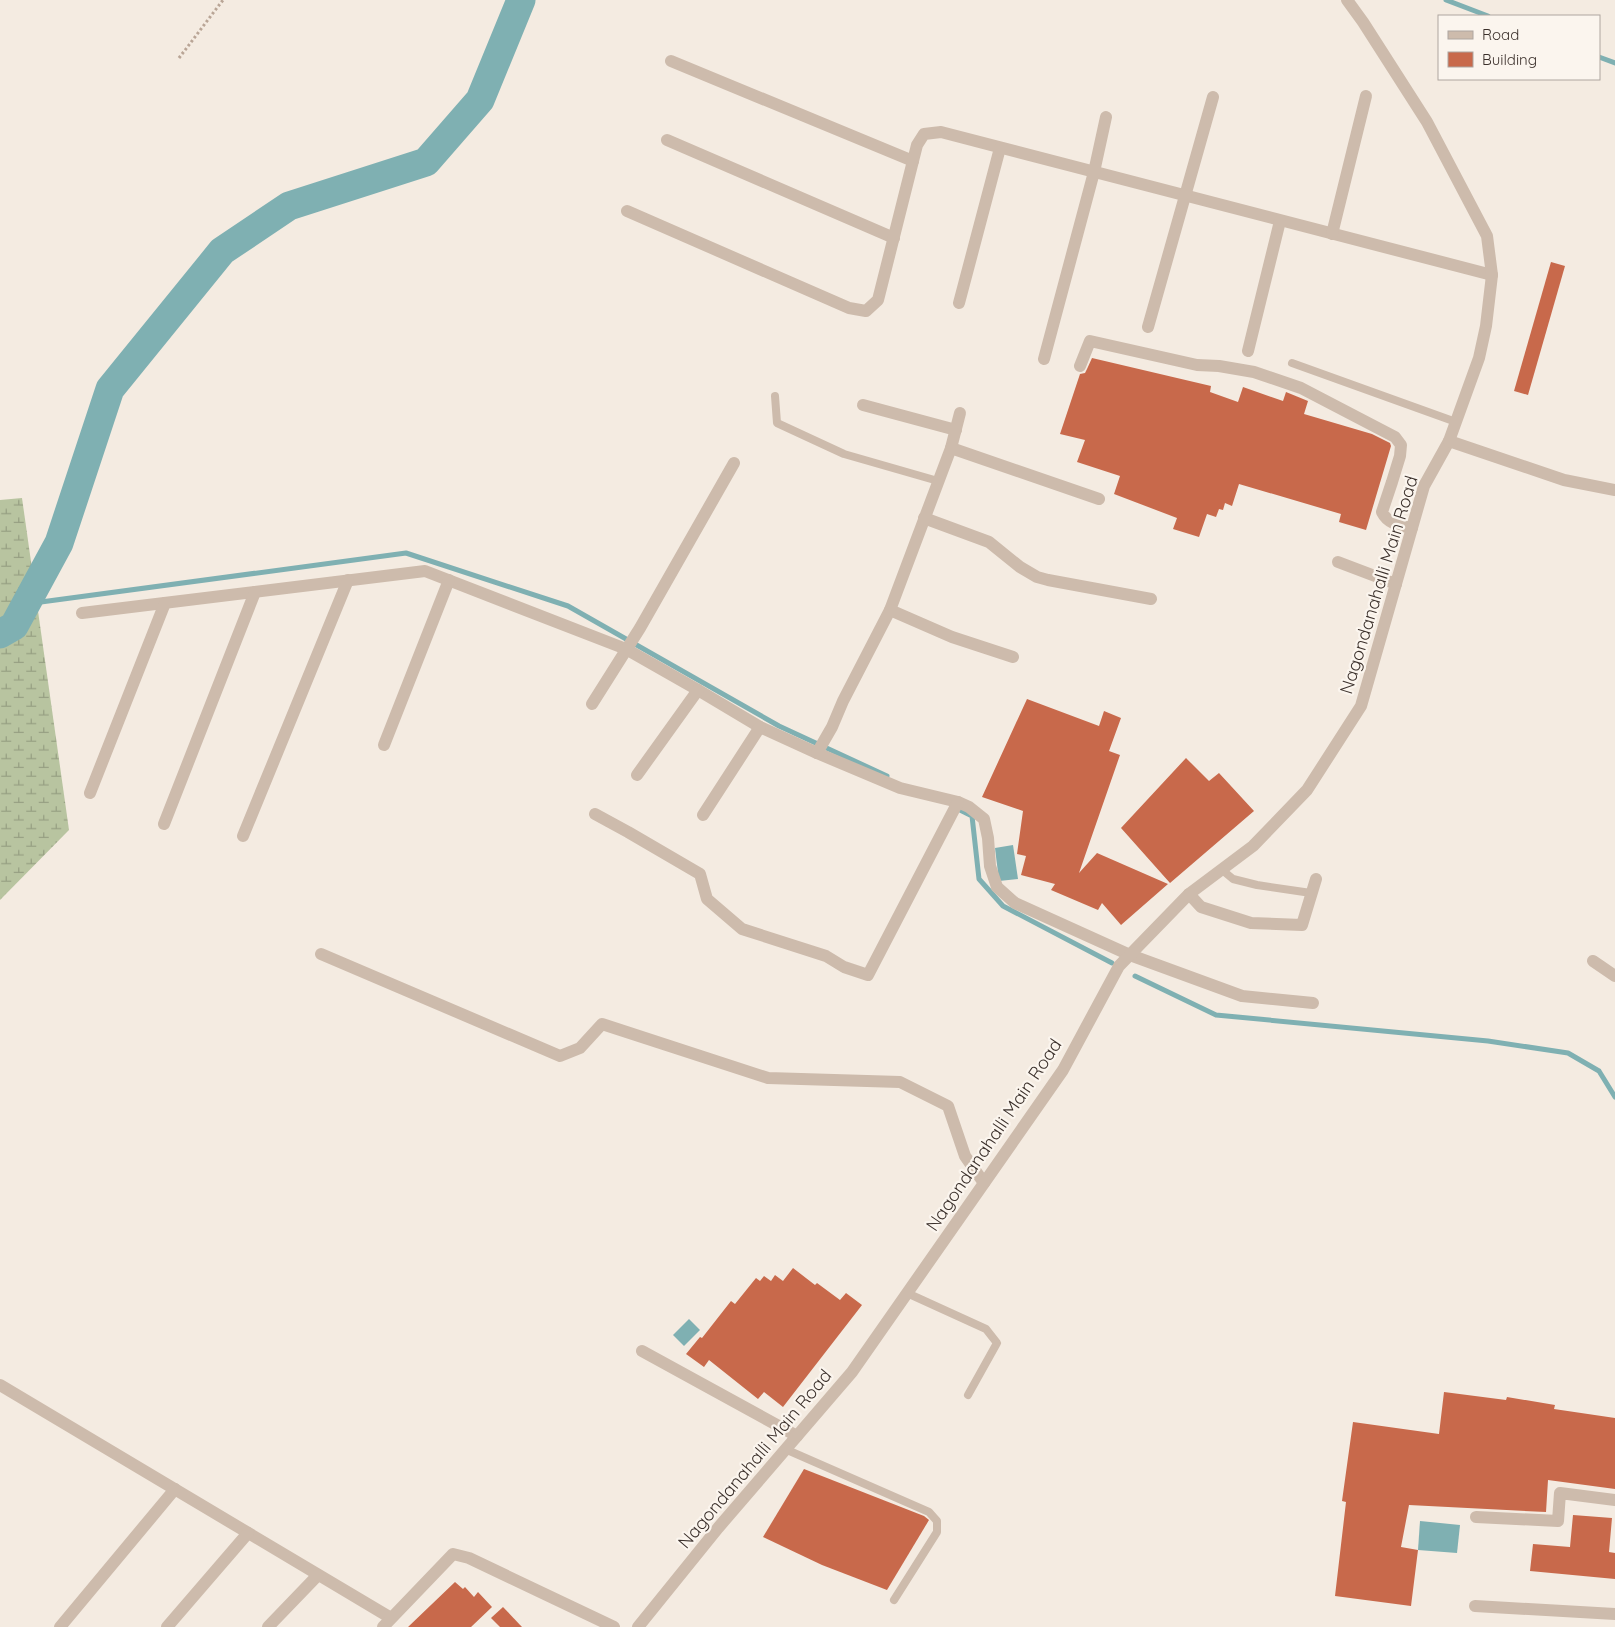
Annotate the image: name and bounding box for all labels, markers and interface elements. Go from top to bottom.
legend [1438,15,1600,80]
text: Road [1482,25,1519,44]
text: Building [1482,50,1537,69]
street label: Nagondanahalli Main Road [1334,473,1423,697]
street label: Nagondanahalli Main Road [921,1034,1067,1235]
street label: Nagondanahalli Main Road [673,1364,836,1553]

